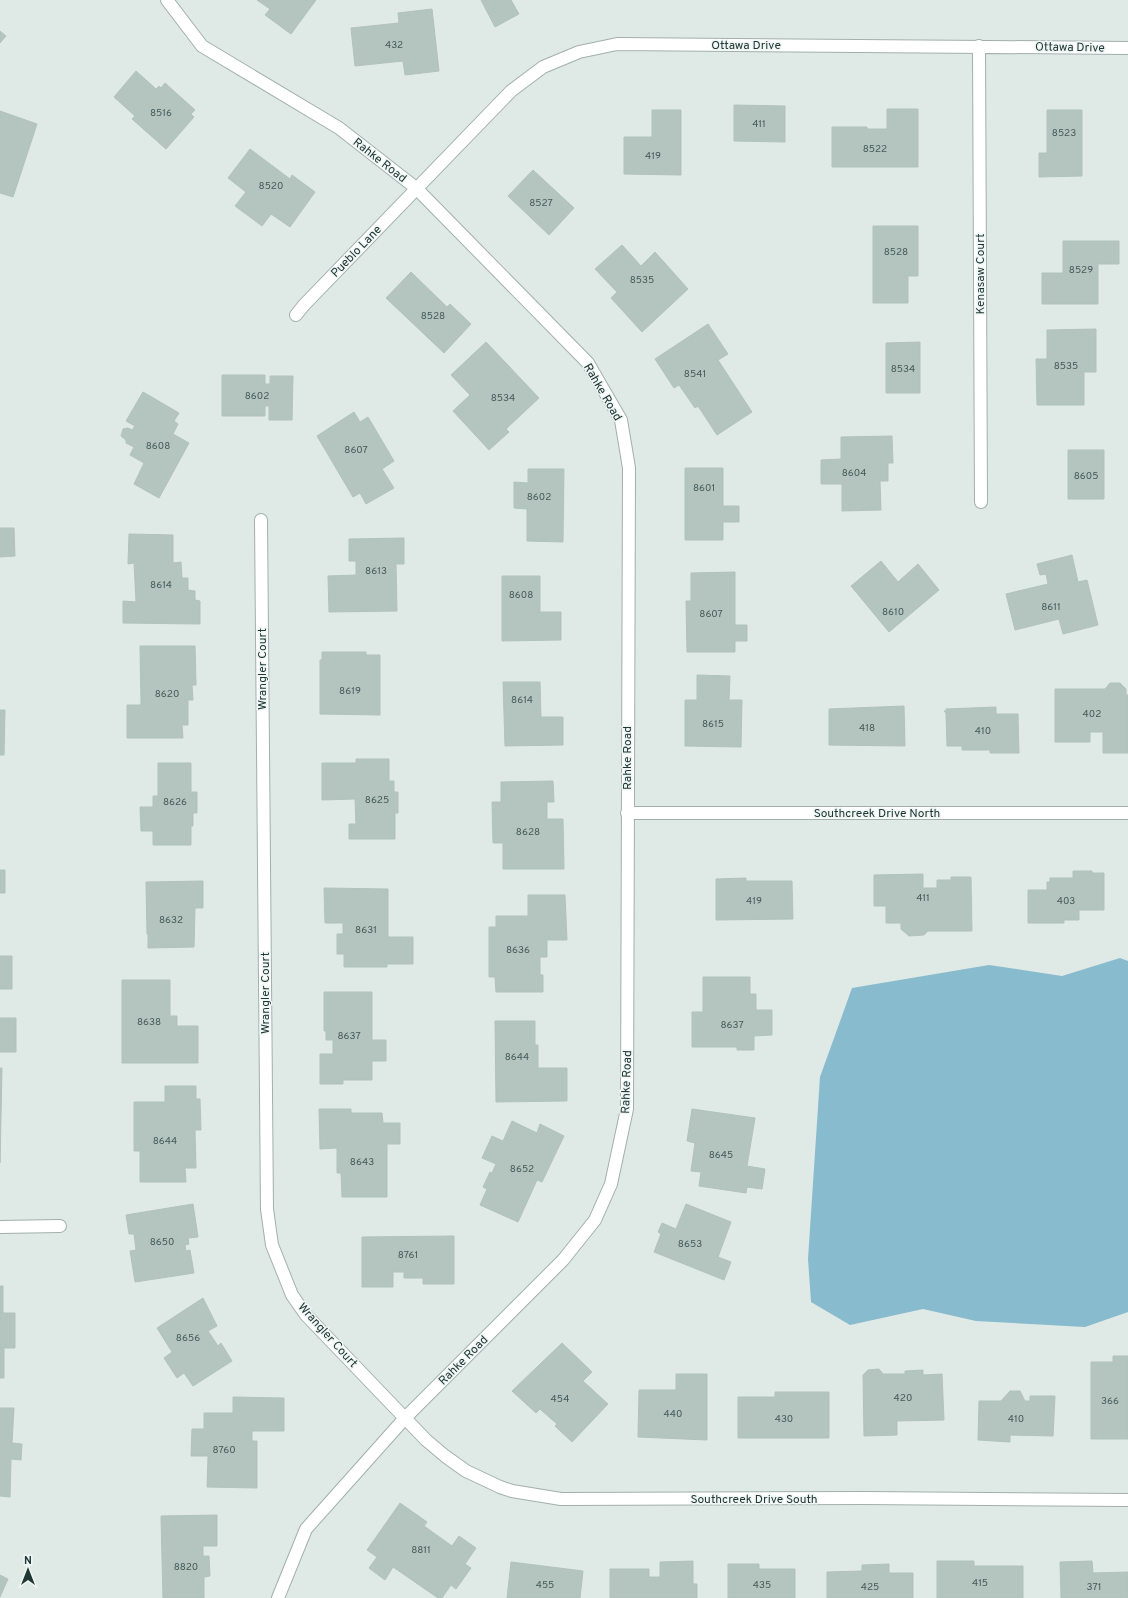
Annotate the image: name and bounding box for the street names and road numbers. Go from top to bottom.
street label: Ottawa Drive [711,38,781,54]
street label: Ottawa Drive [1035,39,1105,57]
street label: Rahke Road [349,135,410,187]
street label: Pueblo Lane [328,222,386,281]
street label: Kenasaw Court [973,233,989,315]
street label: Rahke Road [579,361,625,424]
street label: Wrangler Court [255,628,271,710]
street label: Rahke Road [620,726,636,790]
street label: Southcreek Drive North [814,806,940,822]
street label: Wrangler Court [258,952,274,1034]
street label: Rahke Road [618,1050,636,1114]
street label: Wrangler Court [294,1300,361,1371]
street label: Rahke Road [435,1332,492,1389]
street label: Southcreek Drive South [690,1492,818,1508]

